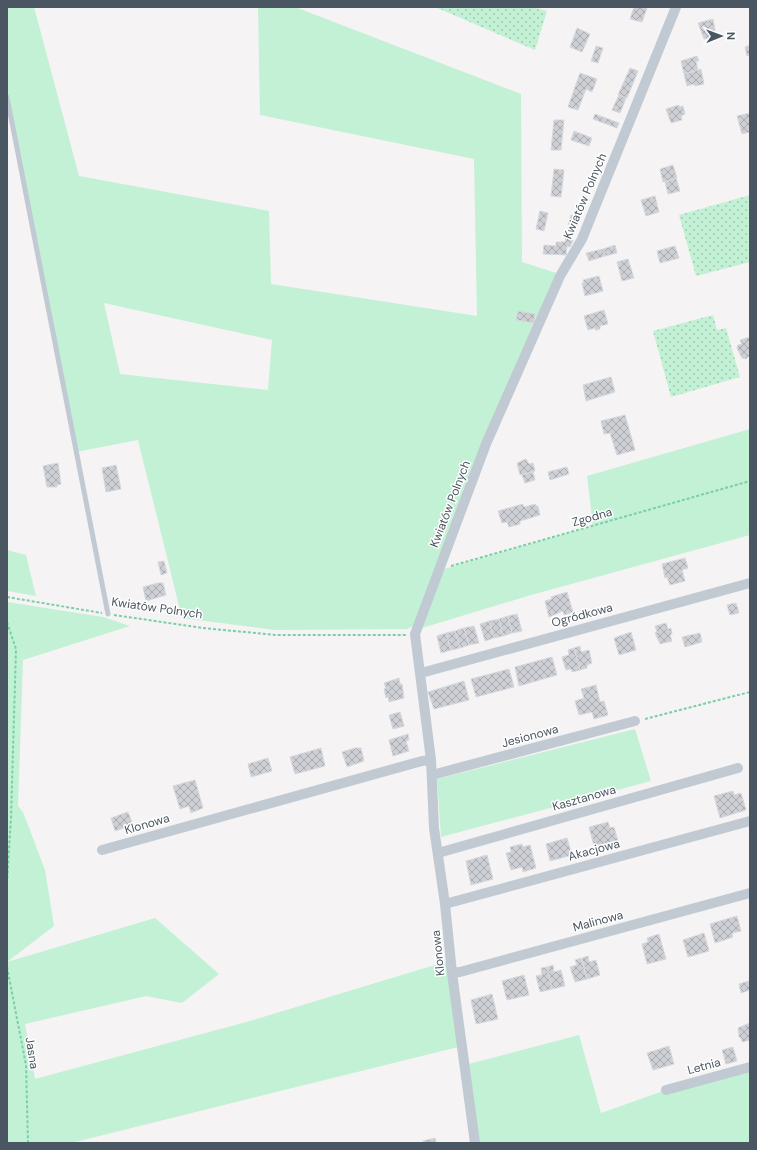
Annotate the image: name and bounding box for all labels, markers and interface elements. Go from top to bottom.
north arrow [701,16,741,56]
text: N [724,32,738,40]
street label: Kwiatów Polnych [560,151,610,241]
street label: Kwiatów Polnych [426,458,474,550]
street label: Zgodna [570,504,614,530]
street label: Kwiatów Polnych [110,594,204,622]
street label: Ogródkowa [550,599,614,631]
street label: Jesionowa [500,721,560,751]
street label: Kasztanowa [550,781,618,815]
street label: Klonowa [123,810,171,838]
street label: Akacjowa [567,835,621,865]
street label: Malinowa [571,907,625,935]
street label: Klonowa [428,929,448,977]
street label: Jasna [22,1036,42,1070]
street label: Letnia [686,1054,722,1078]

